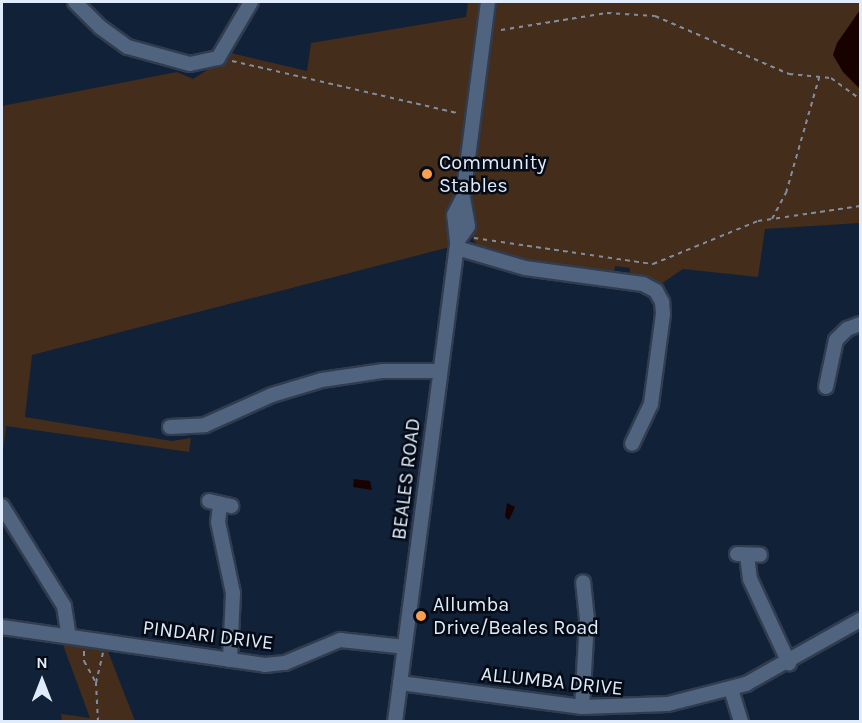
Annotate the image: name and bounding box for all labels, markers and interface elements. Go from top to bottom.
place label: Community Stables [439,150,547,197]
marker: Community Stables [420,167,434,181]
street label: BEALES ROAD [387,417,425,541]
place label: Allumba Drive/Beales Road [433,592,599,639]
marker: Allumba Drive/Beales Road [414,609,428,623]
street label: PINDARI DRIVE [141,615,275,655]
north arrow [12,651,72,711]
text: N [36,653,48,672]
street label: ALLUMBA DRIVE [480,662,624,700]

